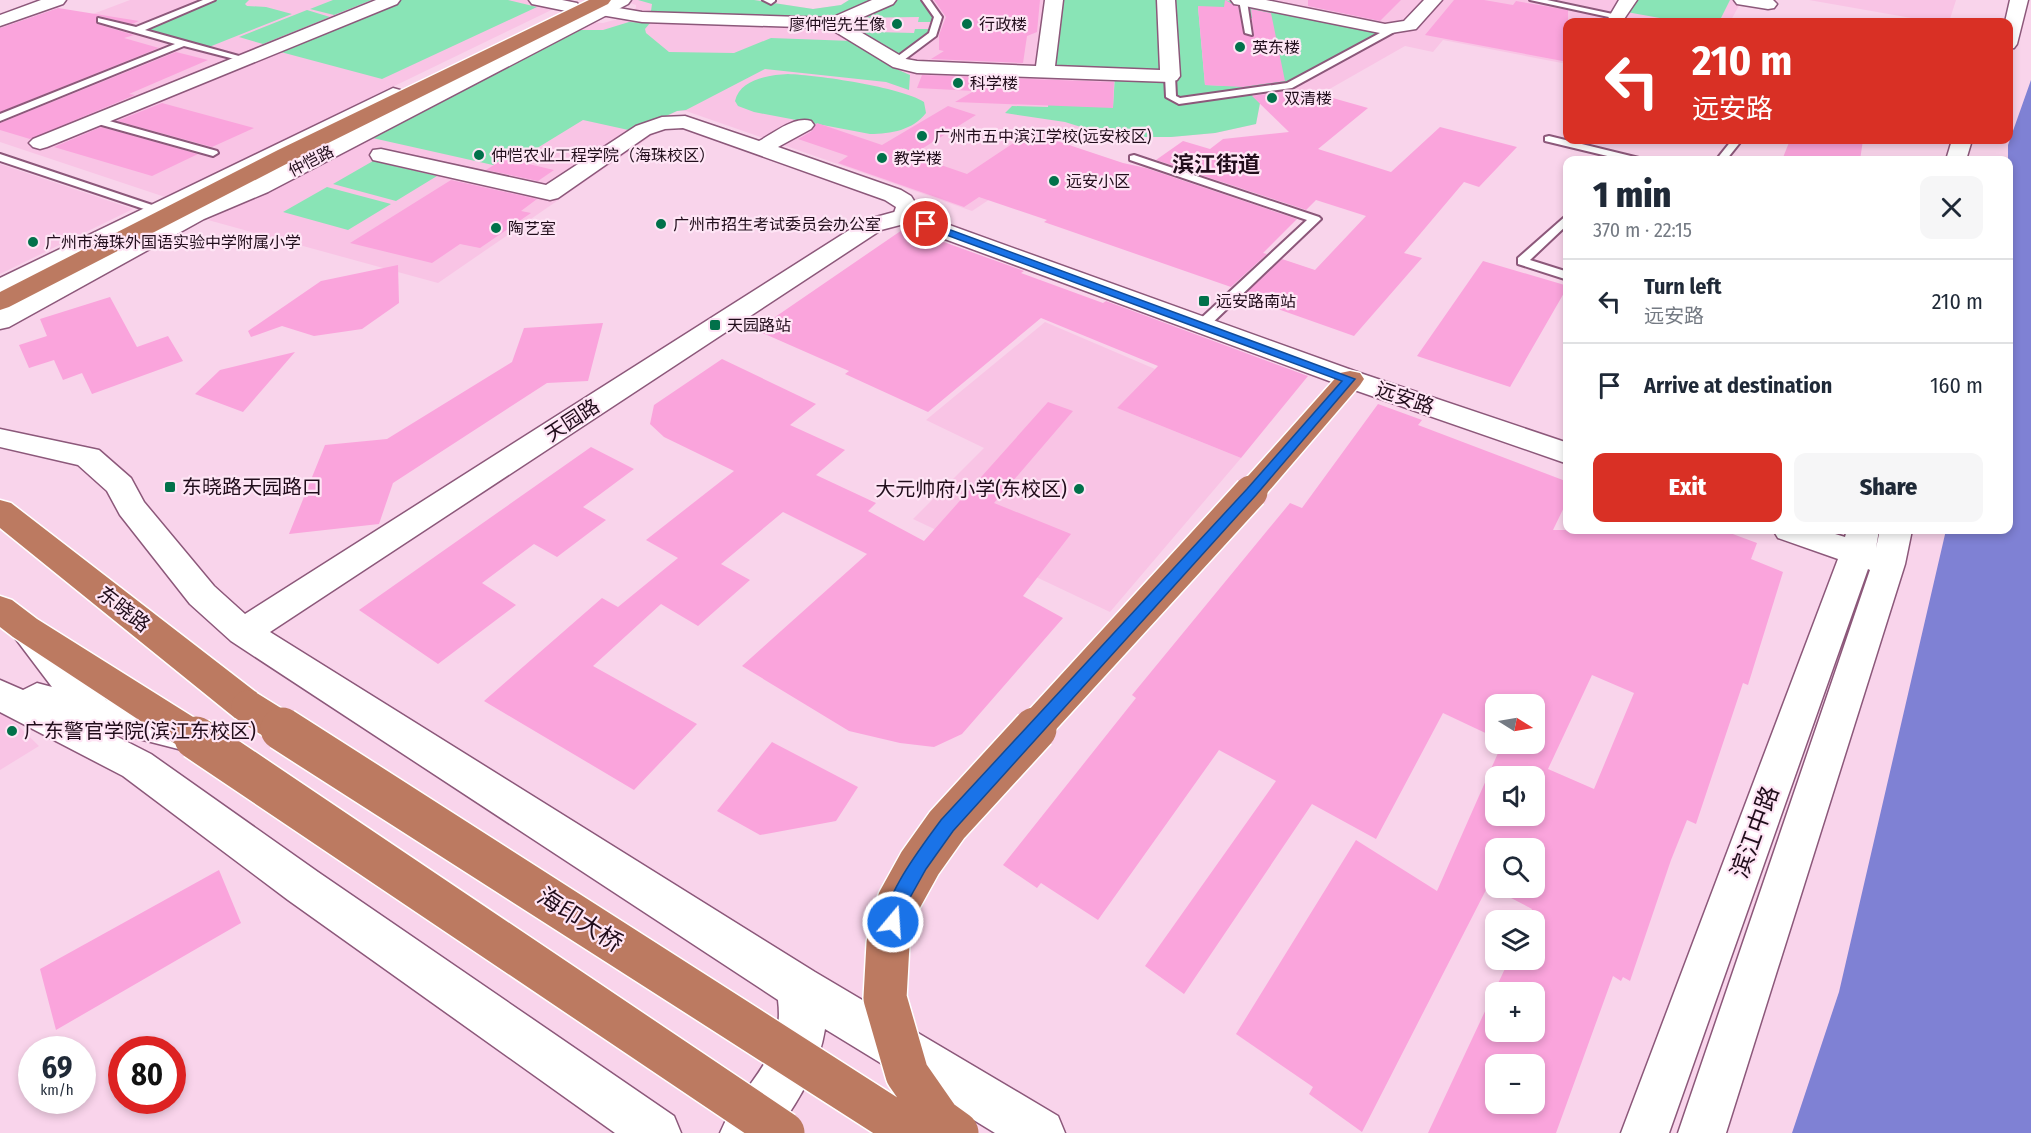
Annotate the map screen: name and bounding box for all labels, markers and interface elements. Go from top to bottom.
place label: 廖仲恺先生像 [789,15,885,34]
place label: 行政楼 [979,15,1027,34]
marker: 廖仲恺先生像 [890,17,904,31]
marker: 行政楼 [960,17,974,31]
text: 210 m [1692,36,1792,86]
place label: 英东楼 [1252,38,1300,57]
marker: 英东楼 [1233,40,1247,54]
icon: left [1593,42,1671,120]
place label: 科学楼 [970,74,1018,93]
marker: 科学楼 [951,76,965,90]
place label: 双清楼 [1284,89,1332,108]
marker: 双清楼 [1265,91,1279,105]
text: 远安路 [1692,93,1773,125]
place label: 广州市五中滨江学校(远安校区) [934,127,1152,146]
marker: 广州市五中滨江学校(远安校区) [915,129,929,143]
street label: 仲恺路 [285,142,337,180]
place label: 仲恺农业工程学院（海珠校区） [491,146,715,165]
marker: 仲恺农业工程学院（海珠校区） [472,148,486,162]
place label: 教学楼 [894,149,942,168]
marker: 教学楼 [875,151,889,165]
district label: 滨江街道 [1172,151,1260,178]
place label: 远安小区 [1066,172,1130,191]
text: 1 min [1593,173,1671,217]
marker: 远安小区 [1047,174,1061,188]
button: close [1920,176,1983,239]
pin [900,198,951,249]
icon: arrive [909,207,942,240]
place label: 广州市招生考试委员会办公室 [673,215,881,234]
marker: 广州市招生考试委员会办公室 [654,217,668,231]
text: 370 m · 22:15 [1593,218,1692,242]
place label: 陶艺室 [508,219,556,238]
marker: 陶艺室 [489,221,503,235]
place label: 广州市海珠外国语实验中学附属小学 [45,233,301,252]
marker: 广州市海珠外国语实验中学附属小学 [26,235,40,249]
text: Turn left [1644,273,1722,300]
icon: left [1593,285,1626,318]
text: 210 m [1932,288,1983,315]
place label: 远安路南站 [1216,292,1296,311]
marker: 远安路南站 [1197,294,1211,308]
text: 远安路 [1644,304,1704,328]
place label: 天园路站 [727,316,791,335]
marker: 天园路站 [708,318,722,332]
icon: arrive [1593,369,1626,402]
text: Arrive at destination [1644,372,1832,399]
text: 160 m [1930,372,1983,399]
street label: 远安路 [1373,377,1437,419]
street label: 天园路 [540,394,604,446]
button: Exit [1593,453,1782,522]
button: Share [1794,453,1983,522]
place label: 东晓路天园路口 [182,475,322,499]
place label: 大元帅府小学(东校区) [875,477,1067,501]
marker: 东晓路天园路口 [163,480,177,494]
marker: 大元帅府小学(东校区) [1072,482,1086,496]
street label: 东晓路 [93,581,155,637]
north arrow [1485,694,1545,754]
map controls [1485,694,1545,1114]
place label: 广东警官学院(滨江东校区) [24,719,256,743]
marker: 广东警官学院(滨江东校区) [5,724,19,738]
button: sound [1485,766,1545,826]
street label: 滨江中路 [1725,782,1785,882]
button: search [1485,838,1545,898]
street label: 海印大桥 [532,882,628,958]
position arrow [861,890,925,954]
button: layers [1485,910,1545,970]
button: + [1485,982,1545,1042]
speed limit sign: 80 [108,1036,186,1114]
text: 69 [42,1050,72,1086]
button: − [1485,1054,1545,1114]
text: km/h [40,1081,74,1099]

